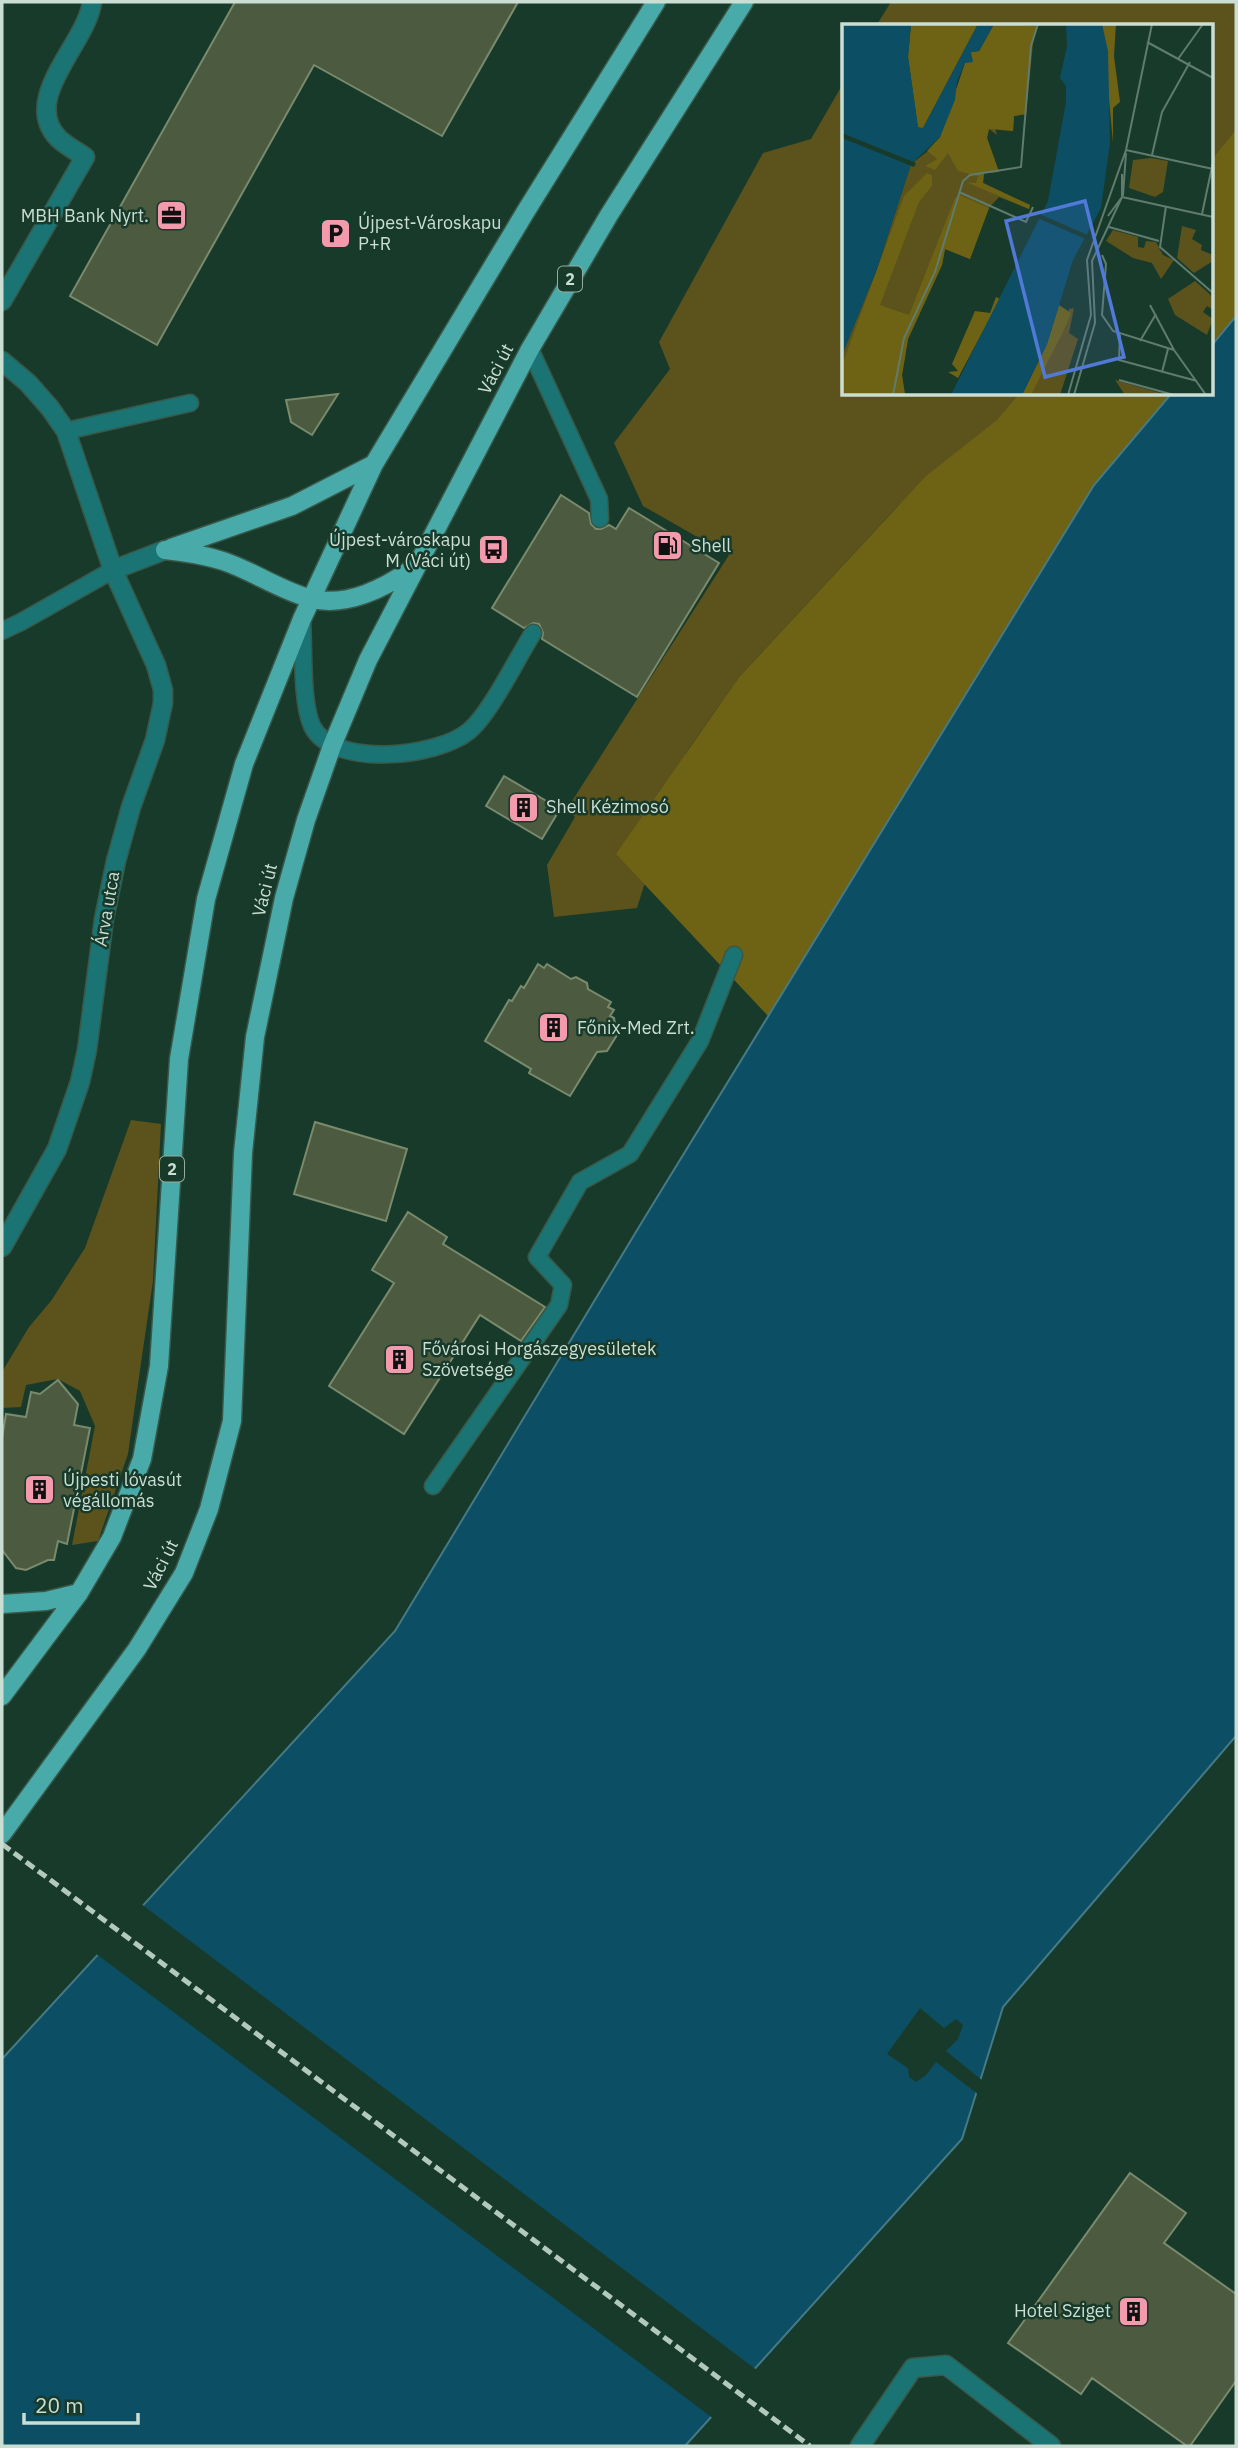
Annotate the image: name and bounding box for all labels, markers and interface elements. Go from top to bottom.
inset map [842,24,1214,396]
office icon: MBH Bank Nyrt. [155,199,189,233]
place label: MBH Bank Nyrt. [21,204,149,227]
place label: Újpest-Városkapu P+R [358,211,501,255]
parking icon: Újpest-Városkapu P+R [318,216,352,250]
road number: 2 [558,266,582,292]
street label: Váci út [473,339,518,398]
place label: Újpest-városkapu M (Váci út) [329,528,471,572]
fuel station icon: Shell [651,529,685,563]
bus stop icon: Újpest-városkapu M (Váci út) [477,533,511,567]
place label: Shell [691,534,731,557]
building icon: Shell Kézimosó [506,790,540,824]
place label: Shell Kézimosó [546,795,669,818]
street label: Váci út [247,861,282,919]
street label: Árva utca [89,869,124,948]
building icon: Főnix-Med Zrt. [537,1011,571,1045]
place label: Főnix-Med Zrt. [577,1016,695,1039]
road number: 2 [160,1156,184,1182]
place label: Fővárosi Horgászegyesületek Szövetsége [422,1337,657,1381]
building icon: Fővárosi Horgászegyesületek Szövetsége [382,1342,416,1376]
place label: Újpesti lóvasút végállomás [63,1468,182,1512]
building icon: Újpesti lóvasút végállomás [23,1473,57,1507]
street label: Váci út [138,1535,183,1594]
building icon: Hotel Sziget [1117,2294,1151,2328]
place label: Hotel Sziget [1014,2299,1111,2322]
scale bar [24,2382,138,2426]
text: 20 m [35,2391,84,2419]

